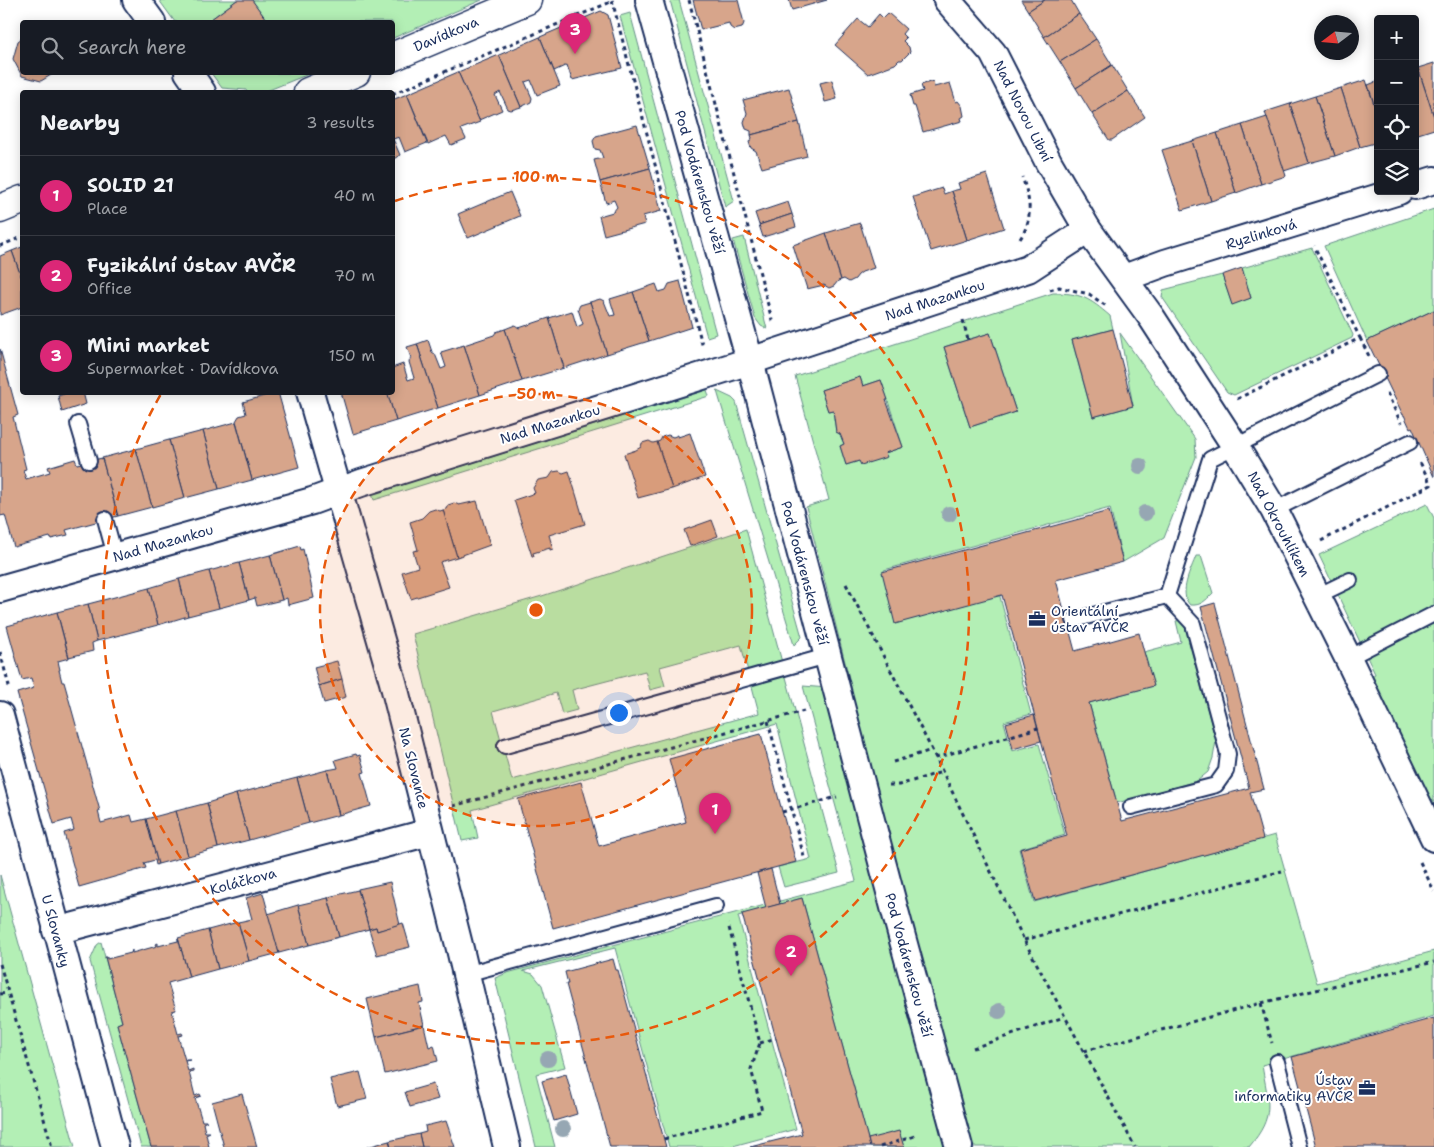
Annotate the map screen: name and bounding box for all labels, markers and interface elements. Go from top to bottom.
street label: Davídkova [411,12,481,56]
pin: 3 [559,13,591,54]
north arrow [1314,15,1359,60]
map controls [1374,15,1419,195]
button: + [1374,15,1419,60]
search box [20,20,395,75]
icon: search [38,34,66,62]
text: Search here [78,35,187,60]
street label: Nad Novou Libní [990,57,1056,165]
button: − [1374,60,1419,105]
button: locate [1374,105,1419,150]
street label: Pod Vodárenskou věží [671,108,729,256]
text: Nearby [40,109,120,137]
text: 3 results [306,112,375,133]
button: layers [1374,150,1419,195]
text: 100 m [513,167,559,187]
text: SOLID 21 [87,173,174,198]
text: 1 [52,185,60,206]
text: 40 m [333,185,375,206]
text: Place [87,198,128,219]
street label: Ryzlinková [1223,215,1299,253]
text: Fyzikální ústav AVČR [87,253,296,278]
text: 2 [50,265,62,286]
text: 70 m [334,265,375,286]
street label: Nad Mazankou [883,275,987,325]
text: Office [87,278,132,299]
text: Mini market [87,333,209,358]
text: 3 [50,345,62,366]
text: 150 m [328,345,375,366]
text: Supermarket · Davídkova [87,358,279,379]
text: 50 m [517,384,556,404]
street label: Nad Mazankou [498,400,602,448]
street label: Nad Okrouhlíkem [1244,468,1314,580]
street label: Pod Vodárenskou věží [777,499,833,647]
street label: Nad Mazankou [111,520,215,566]
centre of rings [527,601,545,619]
place label: Orientální ústav AVČR [1051,602,1129,636]
office icon: Orientální ústav AVČR [1027,609,1047,629]
your location [606,700,632,726]
street label: Na Slovance [395,725,433,811]
pin: 1 [699,793,731,834]
street label: Koláčkova [208,863,278,898]
street label: Pod Vodárenskou věží [881,891,937,1039]
street label: U Slovanky [38,893,74,969]
pin: 2 [775,935,807,976]
place label: Ústav informatiky AVČR [1234,1071,1353,1105]
office icon: Ústav informatiky AVČR [1357,1078,1377,1098]

